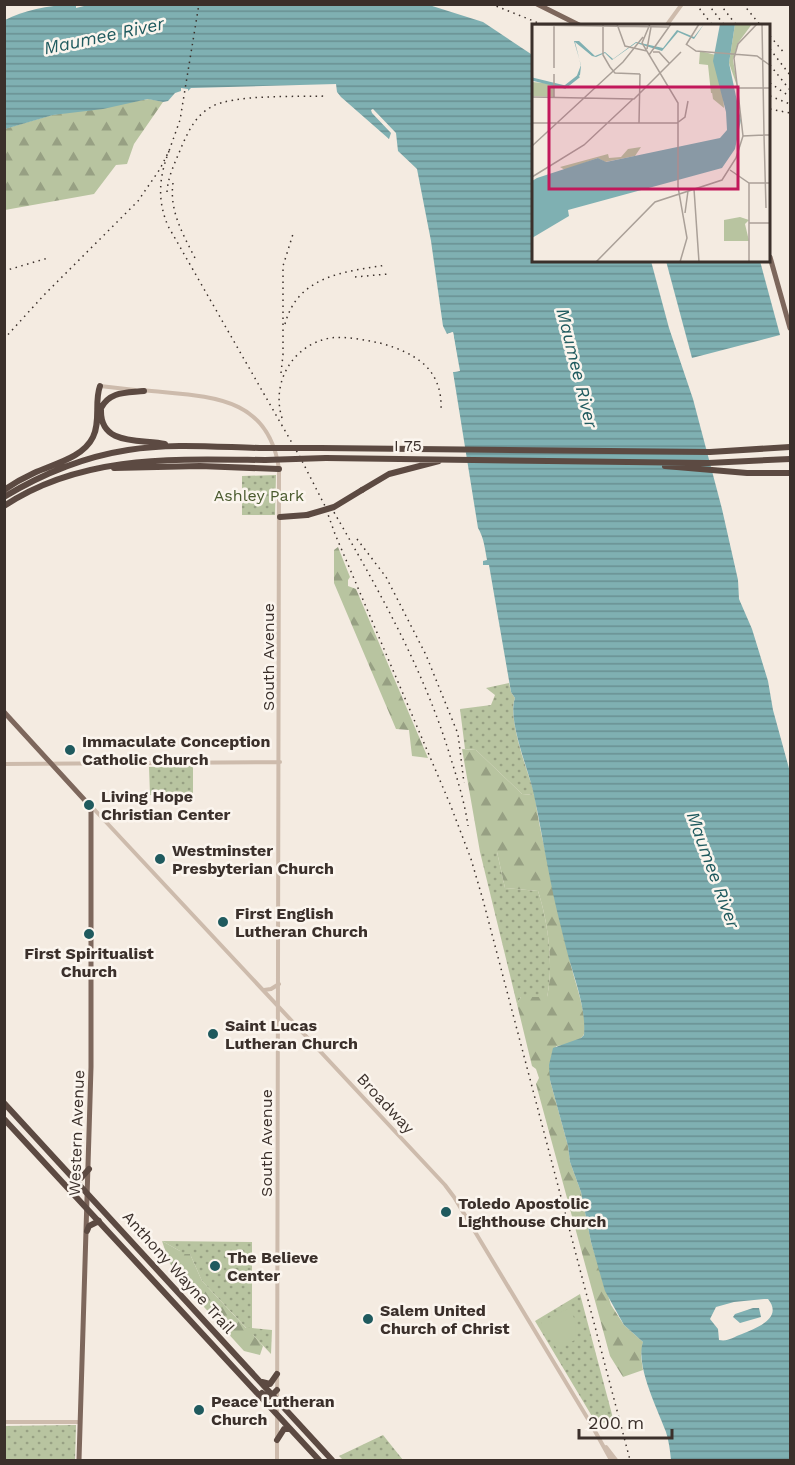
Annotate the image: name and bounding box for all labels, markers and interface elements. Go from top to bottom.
water label: Maumee River [42,12,167,59]
inset map [532,24,771,262]
water label: Maumee River [552,306,603,431]
street label: I 75 [394,436,422,455]
park label: Ashley Park [214,486,304,505]
street label: South Avenue [259,603,278,711]
place label: Immaculate Conception Catholic Church [82,732,270,769]
marker: Immaculate Conception Catholic Church [63,743,77,757]
place label: Living Hope Christian Center [101,787,231,824]
marker: Living Hope Christian Center [82,798,96,812]
water label: Maumee River [683,809,745,932]
place label: Westminster Presbyterian Church [172,841,334,878]
marker: Westminster Presbyterian Church [153,852,167,866]
place label: First English Lutheran Church [235,904,368,941]
marker: First English Lutheran Church [216,915,230,929]
marker: First Spiritualist Church [82,927,96,941]
place label: First Spiritualist Church [24,944,154,981]
place label: Saint Lucas Lutheran Church [225,1016,358,1053]
marker: Saint Lucas Lutheran Church [206,1027,220,1041]
street label: Broadway [353,1069,419,1138]
street label: Western Avenue [65,1070,88,1196]
street label: South Avenue [257,1089,276,1197]
place label: Toledo Apostolic Lighthouse Church [458,1194,607,1231]
marker: Toledo Apostolic Lighthouse Church [439,1205,453,1219]
street label: Anthony Wayne Trail [119,1207,239,1337]
place label: The Believe Center [227,1248,318,1285]
marker: The Believe Center [208,1259,222,1273]
place label: Salem United Church of Christ [380,1301,509,1338]
marker: Salem United Church of Christ [361,1312,375,1326]
place label: Peace Lutheran Church [211,1392,335,1429]
scale bar [579,1402,672,1440]
marker: Peace Lutheran Church [192,1403,206,1417]
text: 200 m [588,1412,644,1433]

